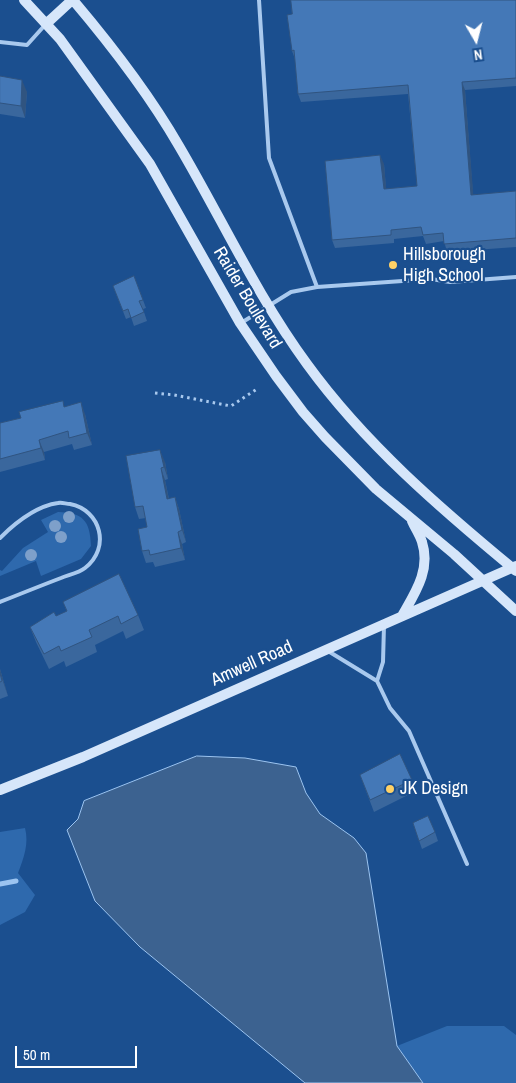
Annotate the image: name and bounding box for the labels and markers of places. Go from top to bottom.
place label: Hillsborough High School [403,244,486,286]
marker: Hillsborough High School [387,259,399,271]
place label: JK Design [400,778,468,800]
marker: JK Design [384,783,396,795]

